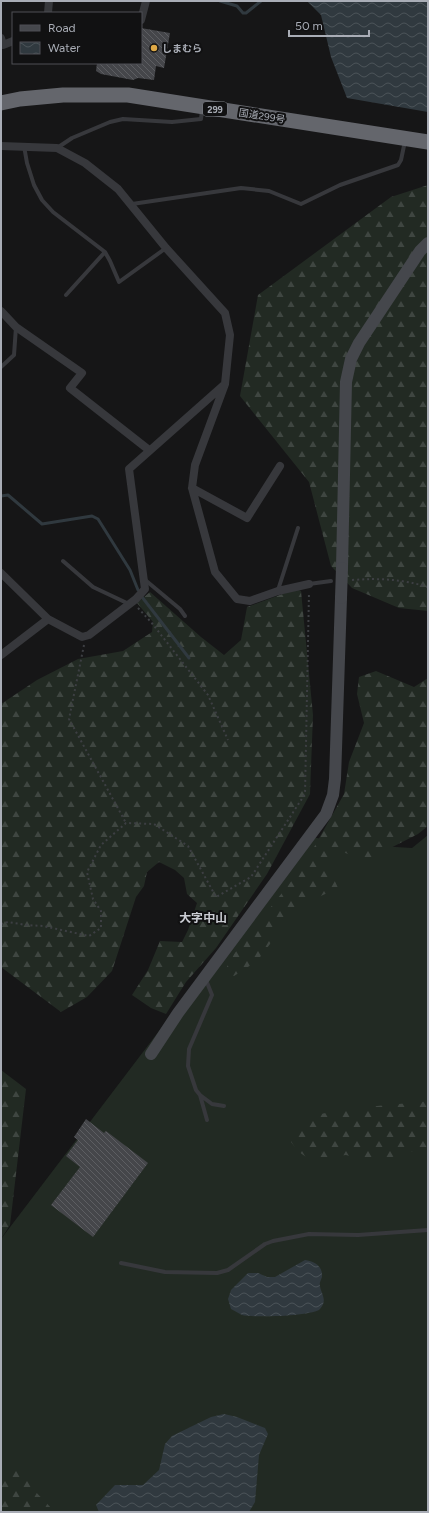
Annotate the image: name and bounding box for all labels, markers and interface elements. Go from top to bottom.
legend [12,12,142,64]
scale bar [289,12,369,38]
text: 50 m [295,19,323,33]
text: Road [48,21,76,35]
text: Water [48,41,80,55]
place label: しまむら [162,42,202,55]
marker: しまむら [149,43,159,53]
road number: 299 [203,102,227,116]
street label: 国道299号 [238,106,286,126]
district label: 大字中山 [179,911,227,925]

